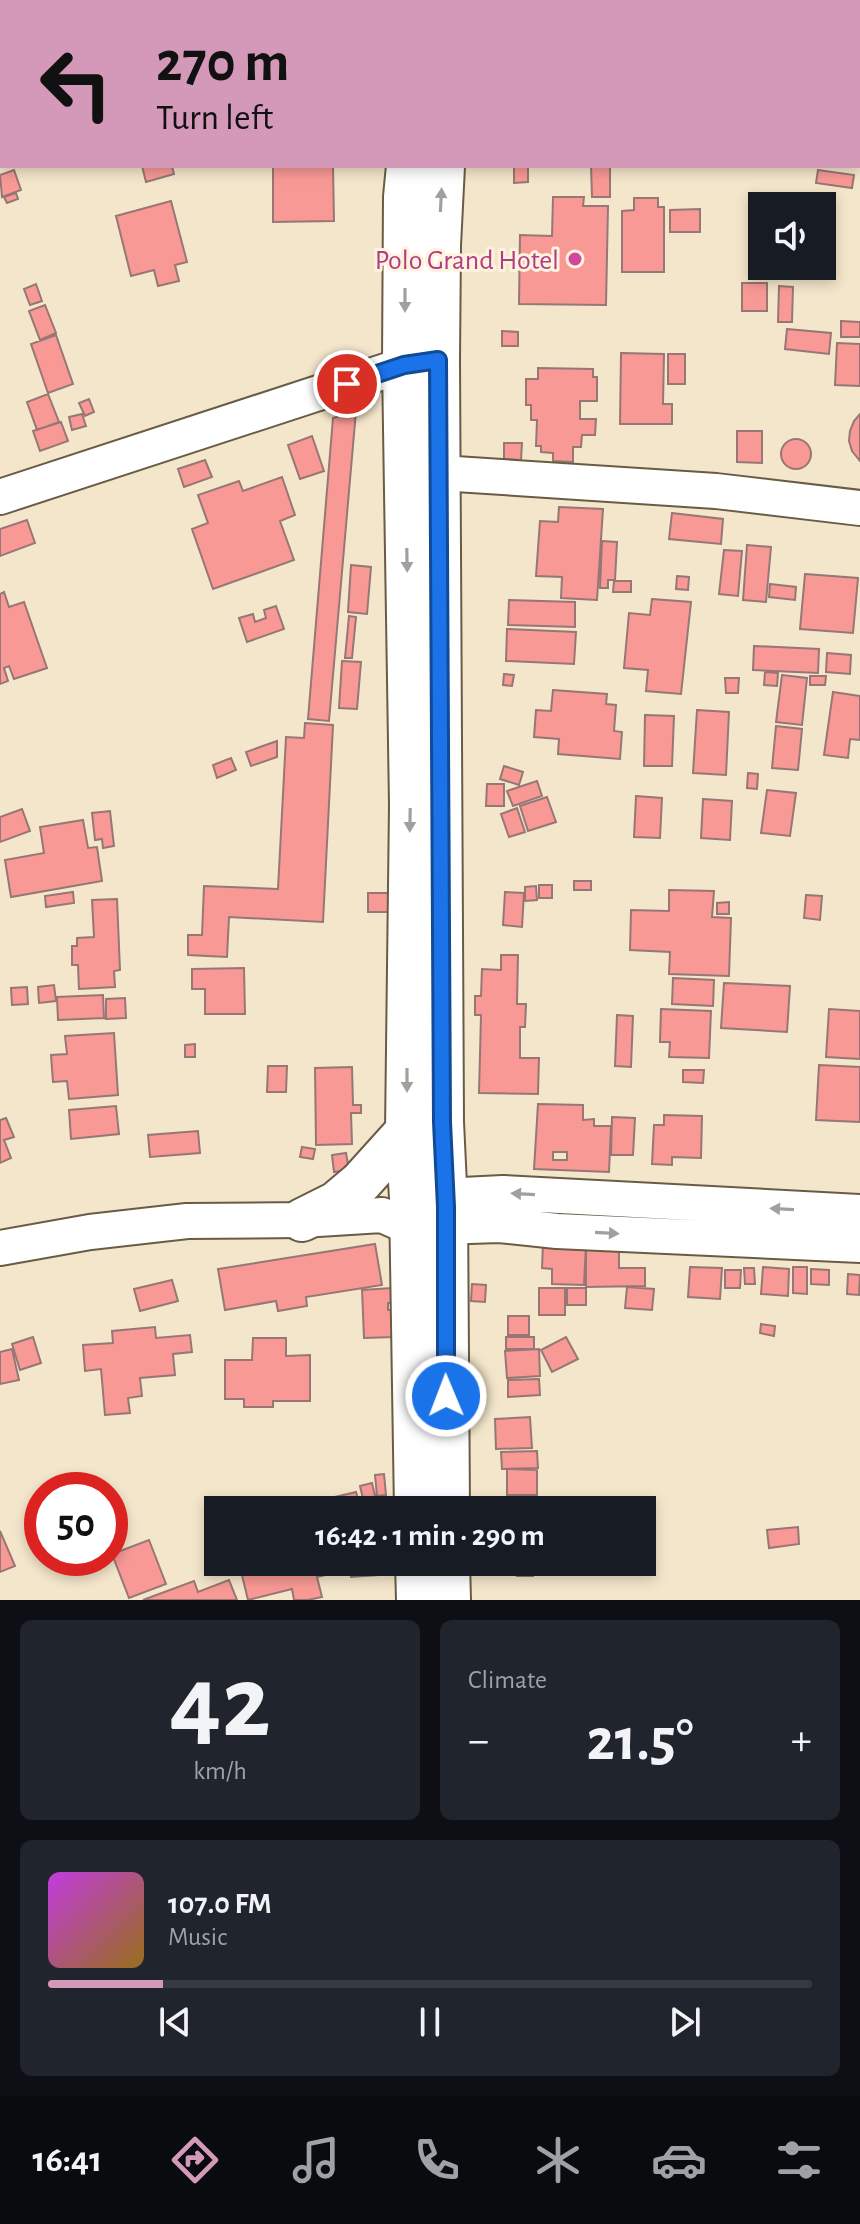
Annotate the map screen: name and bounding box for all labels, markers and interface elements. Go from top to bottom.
icon: left [24,32,128,136]
text: 270 m [156,35,289,91]
text: Turn left [156,100,273,136]
one-way arrow [435,187,448,212]
map controls [748,192,836,280]
button: sound [748,192,836,280]
place label: Polo Grand Hotel [375,247,559,275]
marker: Polo Grand Hotel [566,250,584,268]
one-way arrow [398,288,411,313]
pin [313,350,381,418]
icon: arrive [325,362,369,406]
one-way arrow [400,548,413,573]
one-way arrow [404,808,417,833]
one-way arrow [401,1068,413,1093]
one-way arrow [510,1187,535,1200]
one-way arrow [769,1202,794,1215]
one-way arrow [595,1227,620,1240]
position arrow [404,1354,488,1438]
speed limit sign: 50 [24,1472,128,1576]
text: 16:42 · 1 min · 290 m [315,1521,545,1551]
text: 42 [169,1652,271,1756]
text: Climate [468,1667,547,1693]
text: 21.5° [586,1711,694,1771]
text: − [468,1719,489,1763]
text: + [791,1719,812,1763]
text: km/h [193,1758,247,1784]
text: 107.0 FM [168,1889,272,1919]
text: Music [168,1924,227,1950]
icon: previous [153,2000,197,2044]
icon: pause [408,2000,452,2044]
icon: next [663,2000,707,2044]
icon: directions [167,2132,223,2188]
icon: music [288,2132,344,2188]
icon: phone [409,2132,465,2188]
icon: climate [530,2132,586,2188]
icon: car [651,2132,707,2188]
icon: filters [771,2132,827,2188]
text: 16:41 [32,2142,102,2178]

